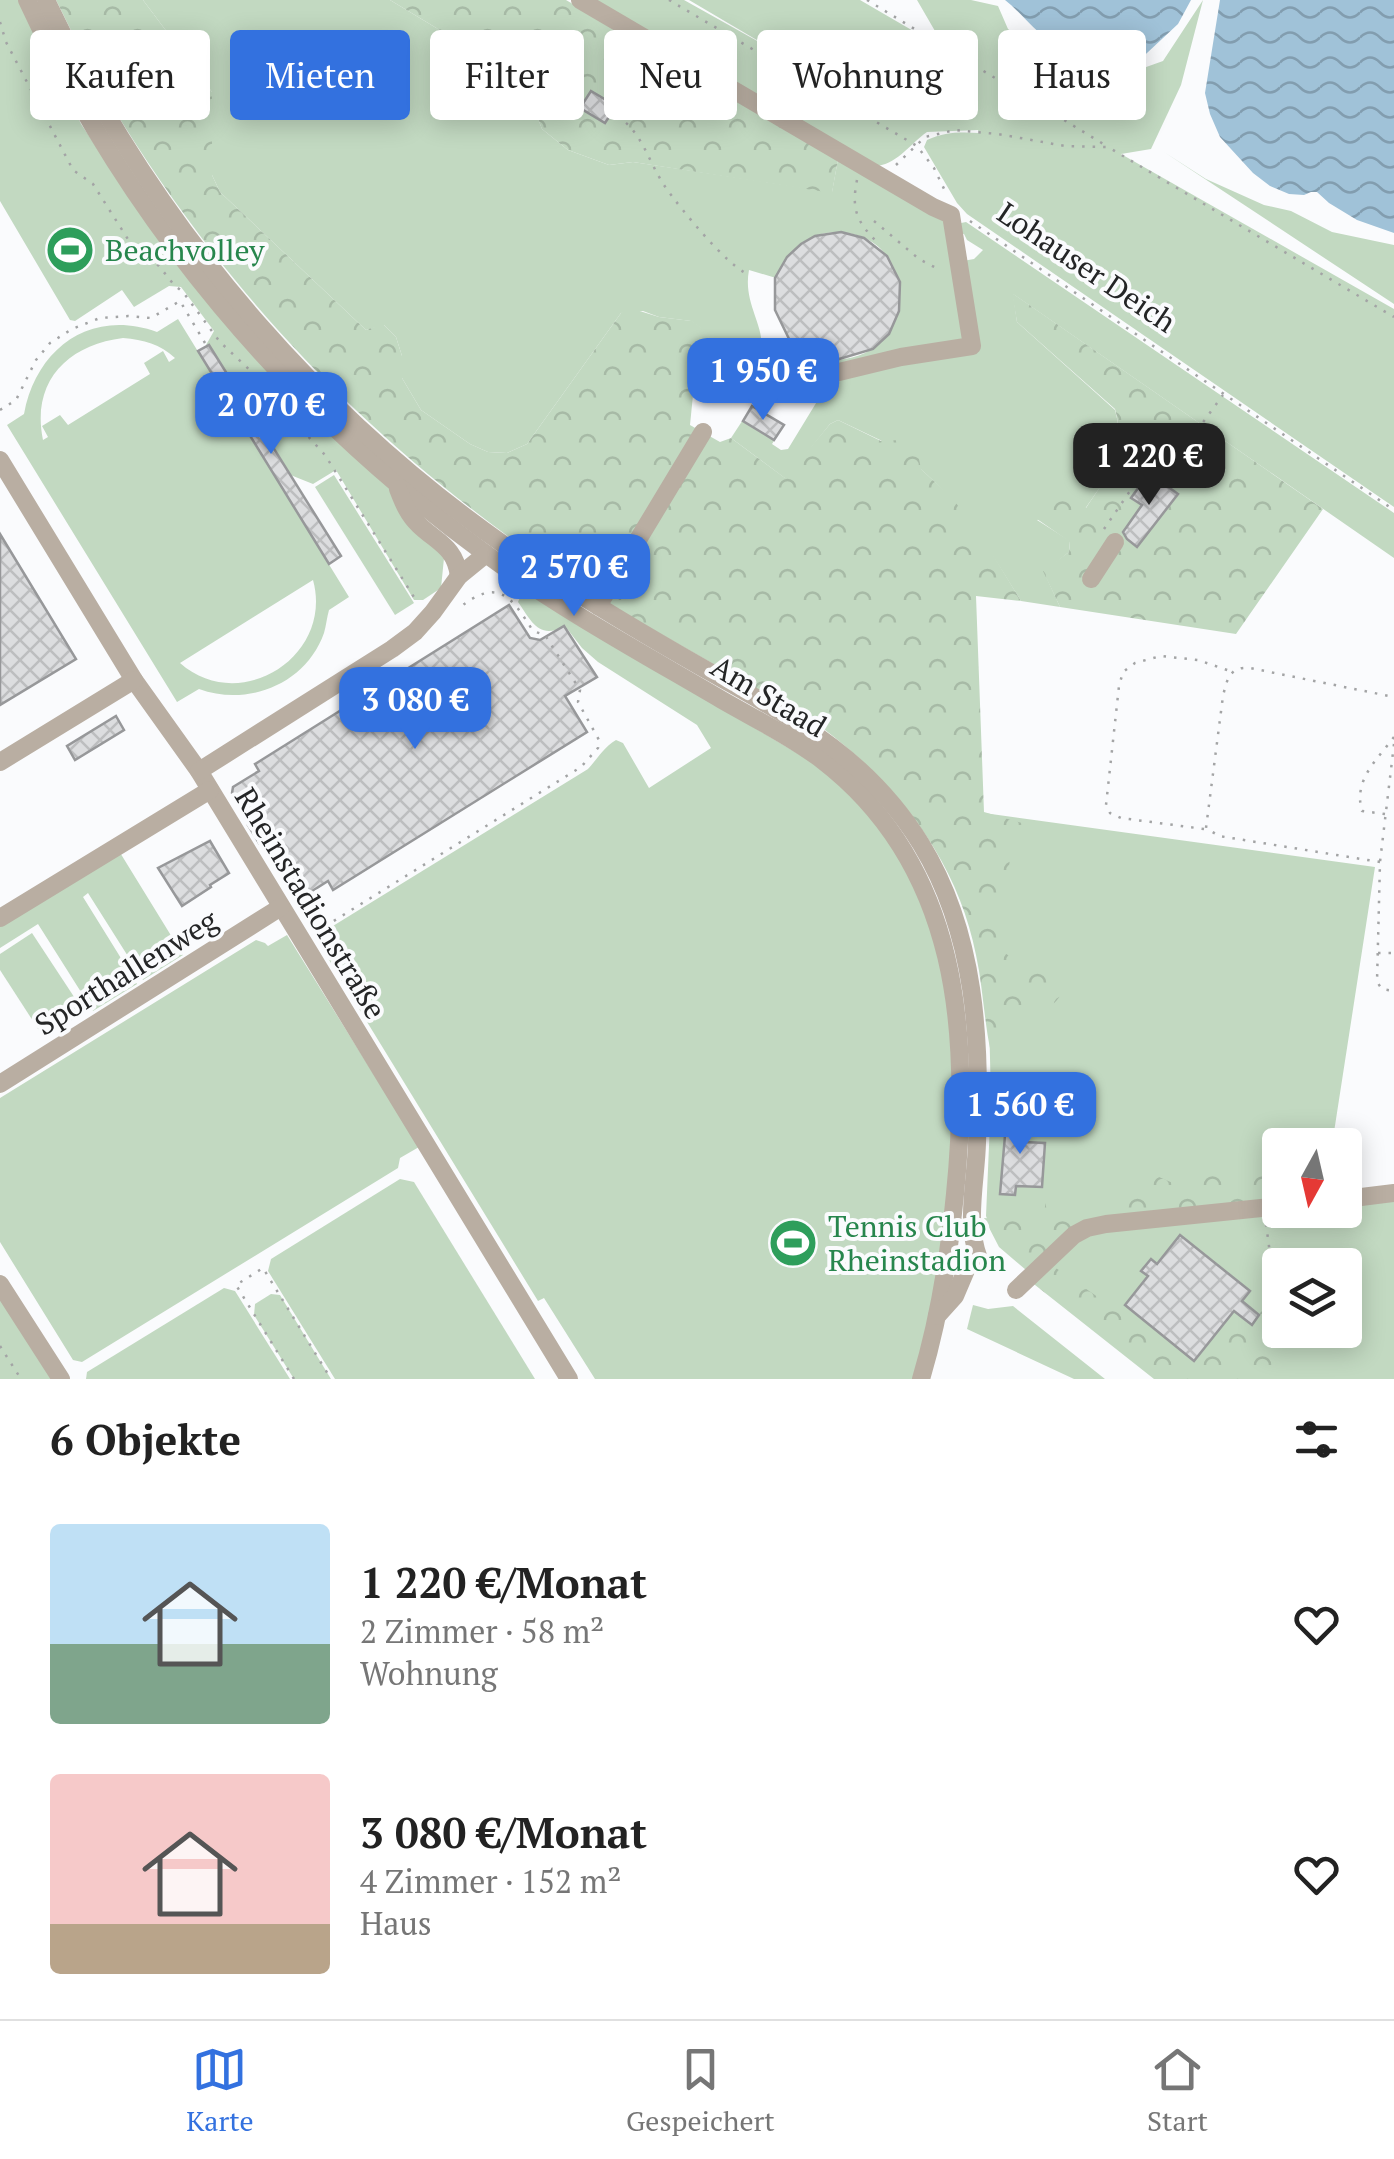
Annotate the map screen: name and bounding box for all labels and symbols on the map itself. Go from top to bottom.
street label: Lohauser Deich [990,193,1184,342]
sports icon: Beachvolley [44,224,96,276]
place label: Beachvolley [105,230,265,270]
pin: 1 950 € [671,338,855,423]
pin: 2 070 € [179,372,363,457]
pin: 1 220 € [1057,423,1241,508]
pin: 2 570 € [482,534,666,619]
street label: Am Staad [704,646,834,746]
pin: 3 080 € [323,667,507,752]
street label: Rheinstadionstraße [226,780,396,1026]
street label: Sporthallenweg [27,899,226,1044]
pin: 1 560 € [928,1072,1112,1157]
north arrow [1262,1128,1362,1228]
place label: Tennis Club Rheinstadion [828,1206,1006,1280]
sports icon: Tennis Club Rheinstadion [767,1217,819,1269]

